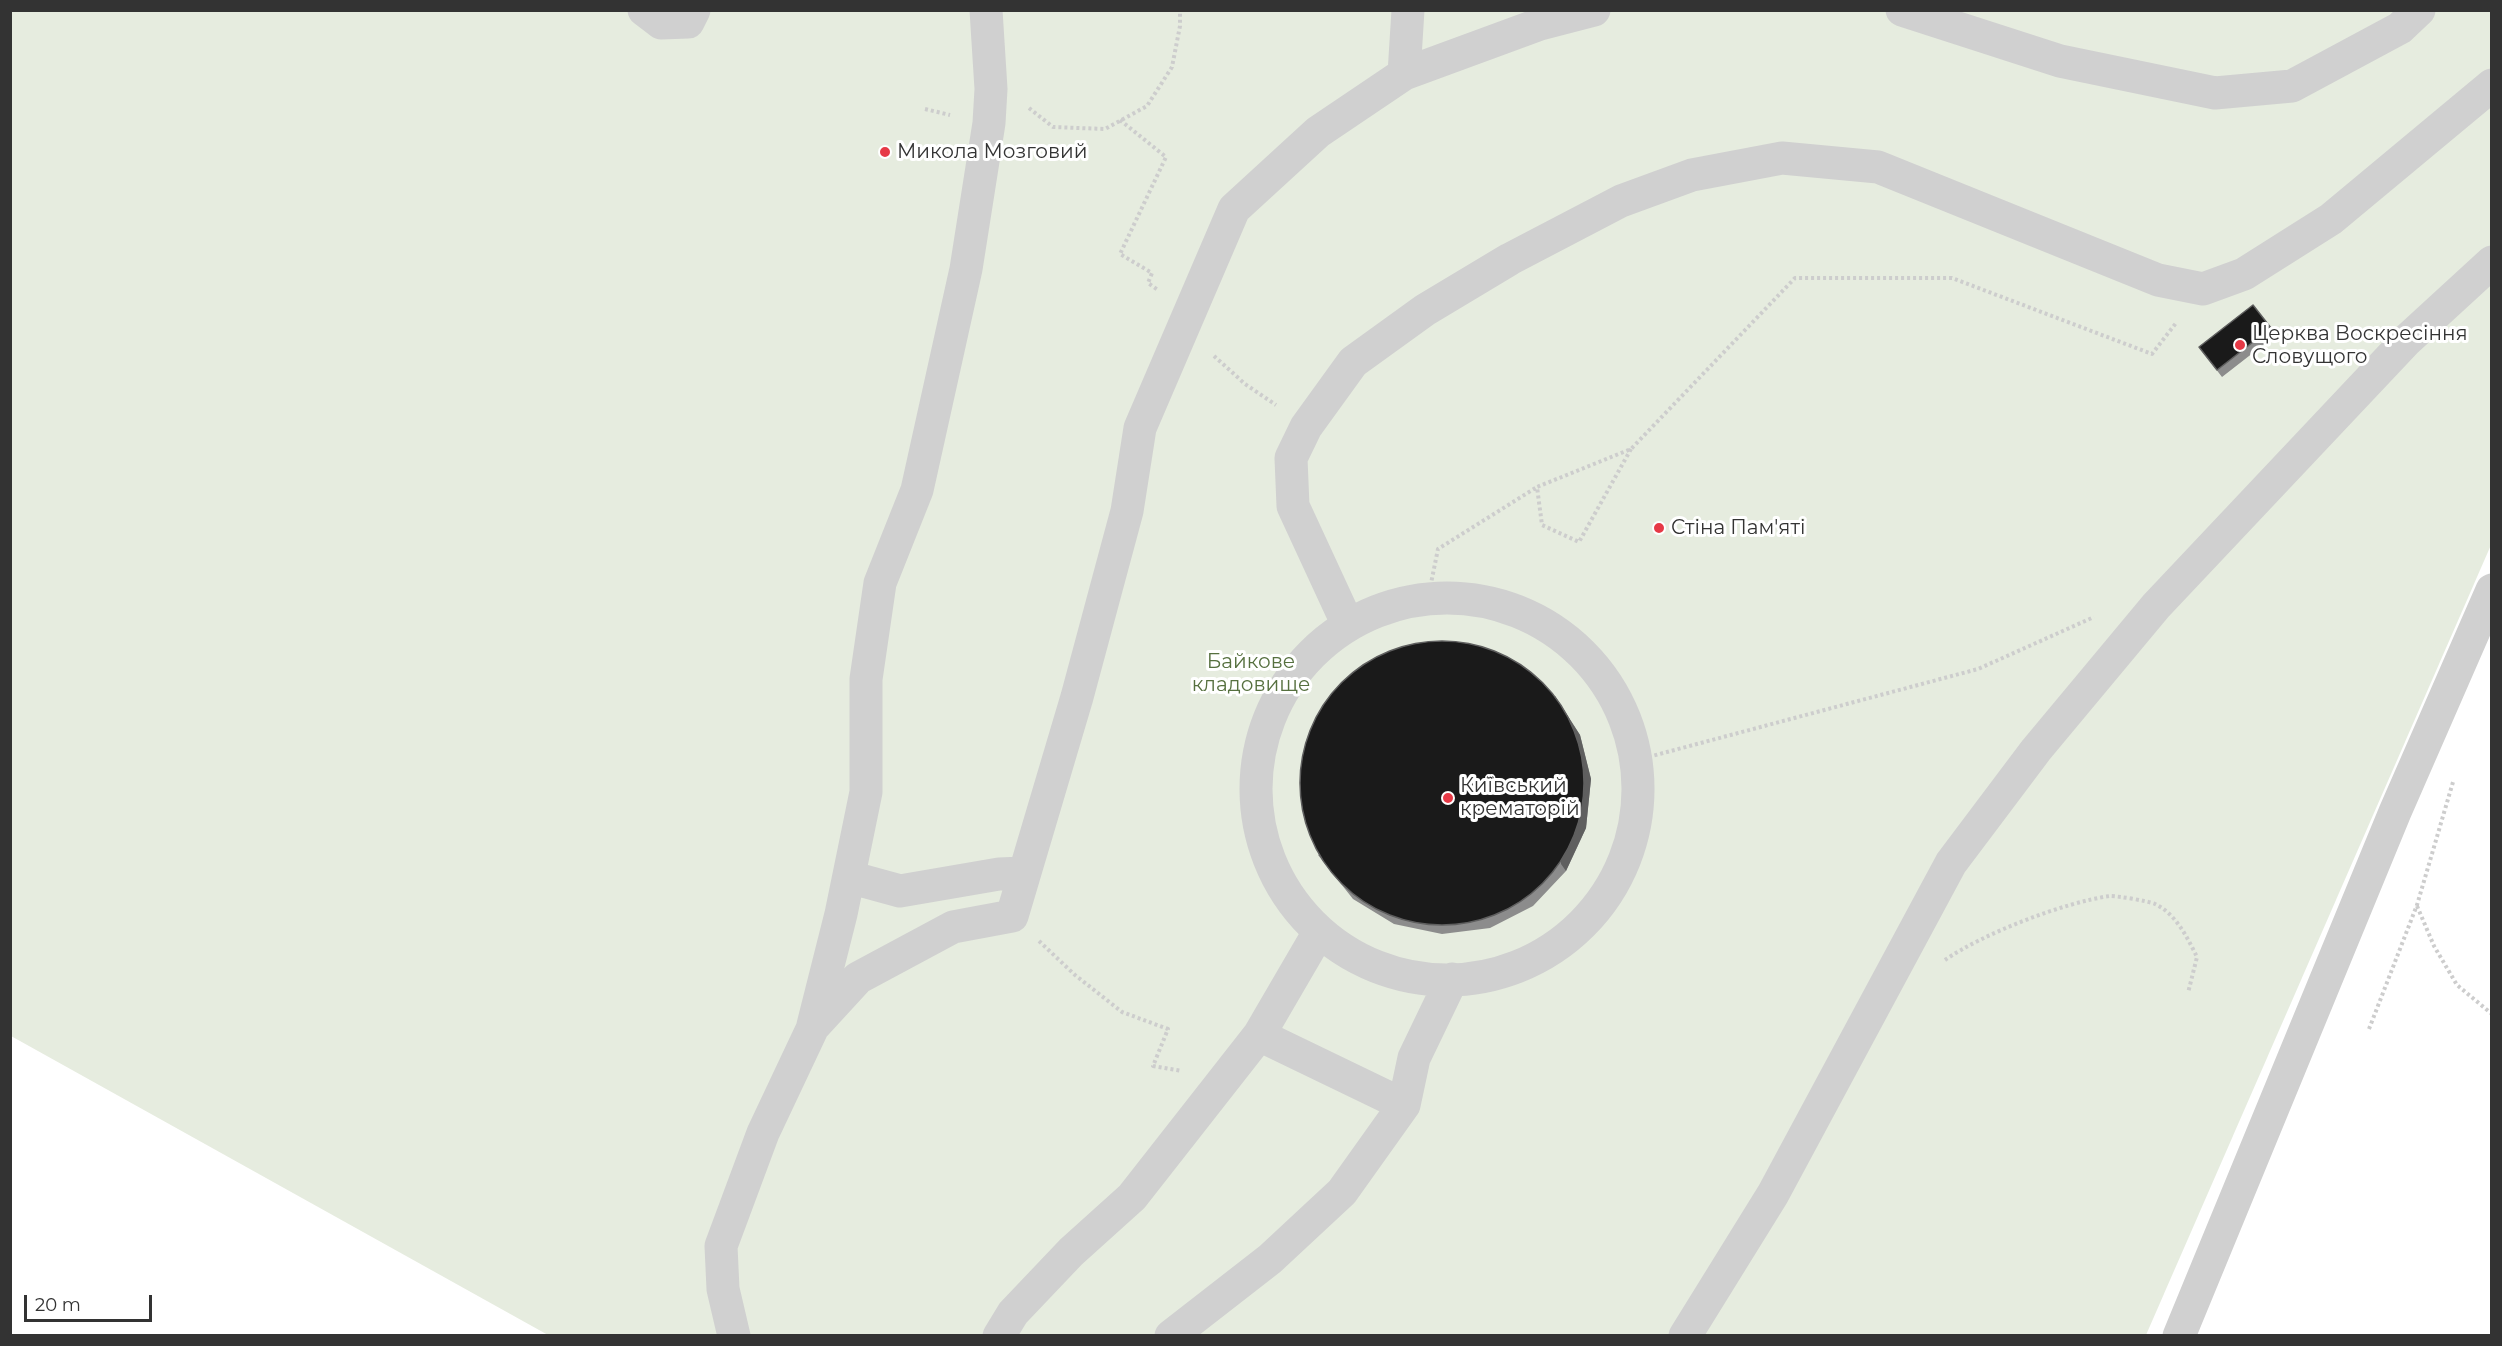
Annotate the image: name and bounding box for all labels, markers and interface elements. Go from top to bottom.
place label: Микола Мозговий [897,140,1088,164]
marker: Микола Мозговий [878,145,892,159]
place label: Церква Воскресіння Словущого [2252,322,2468,369]
marker: Церква Воскресіння Словущого [2233,338,2247,352]
place label: Стіна Пам'яті [1671,516,1805,540]
marker: Стіна Пам'яті [1652,521,1666,535]
park label: Байкове кладовище [1192,650,1310,697]
place label: Київський крематорій [1460,774,1580,821]
marker: Київський крематорій [1441,791,1455,805]
scale bar [27,1283,154,1321]
text: 20 m [35,1294,81,1316]

